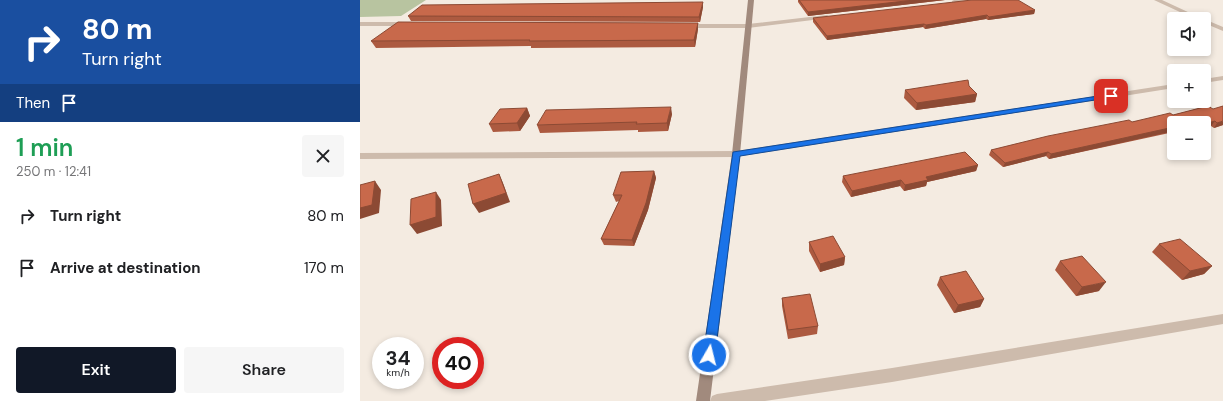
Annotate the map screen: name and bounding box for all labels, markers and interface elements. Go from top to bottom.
text: 80 m [82,11,152,48]
map controls [1167,12,1211,160]
button: sound [1167,12,1211,56]
icon: right [16,16,68,68]
text: Turn right [82,47,162,71]
button: + [1167,64,1211,108]
pin [1094,79,1128,113]
icon: arrive [1100,85,1122,107]
icon: arrive [58,92,80,114]
text: Then [16,93,50,113]
button: − [1167,116,1211,160]
text: 1 min [16,132,73,163]
button: close [302,135,344,177]
text: 250 m · 12:41 [16,163,91,180]
icon: right [16,205,38,227]
text: Turn right [50,206,121,226]
text: 80 m [307,206,344,226]
icon: arrive [16,257,38,279]
text: Arrive at destination [50,258,201,278]
text: 170 m [304,258,344,278]
position arrow [688,334,730,376]
speed limit sign: 40 [432,337,484,389]
text: 34 [385,345,411,371]
button: Exit [16,347,176,393]
button: Share [184,347,344,393]
text: km/h [386,366,410,379]

